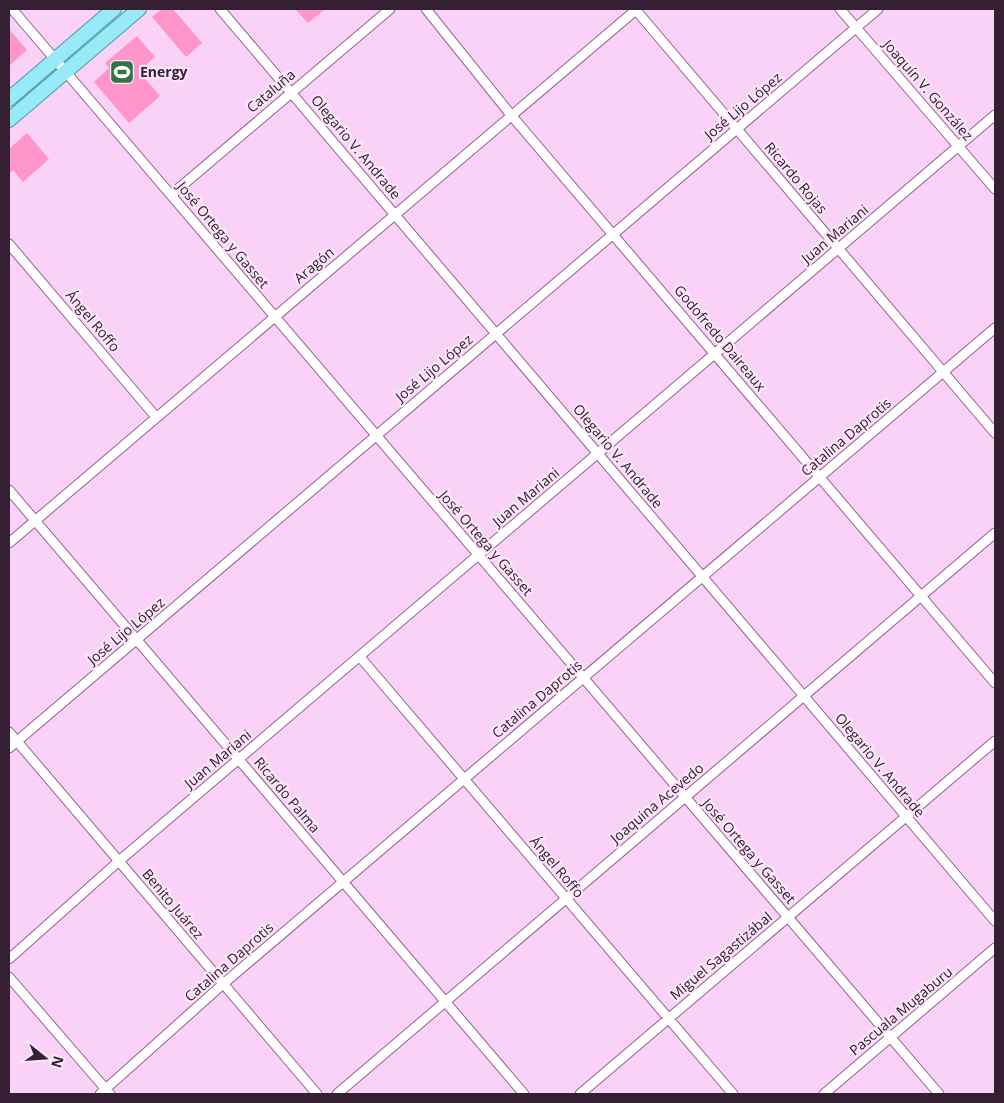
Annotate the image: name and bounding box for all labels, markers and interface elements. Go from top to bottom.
street label: Joaquín V. González [878,34,978,145]
sports icon: Energy [109,59,135,85]
place label: Energy [140,62,188,81]
street label: Cataluña [242,65,299,116]
street label: José Lijo López [698,67,786,145]
street label: Olegario V. Andrade [307,91,406,203]
street label: Ricardo Rojas [761,138,832,218]
street label: José Ortega y Gasset [172,176,274,292]
street label: Juan Mariani [796,200,872,268]
street label: Aragón [290,242,338,287]
street label: Godofredo Daireaux [670,281,771,395]
street label: Ángel Roffo [62,286,125,356]
street label: José Lijo López [389,329,477,407]
street label: Catalina Daprotis [797,393,895,480]
street label: Olegario V. Andrade [569,400,668,512]
street label: Juan Mariani [487,463,563,531]
street label: José Ortega y Gasset [434,485,537,599]
street label: José Lijo López [81,592,169,670]
street label: Catalina Daprotis [488,655,586,742]
street label: Olegario V. Andrade [831,709,930,821]
street label: Juan Mariani [179,725,255,793]
street label: Ricardo Palma [250,753,325,837]
street label: Joaquina Acevedo [605,758,707,848]
street label: José Ortega y Gasset [697,793,800,907]
street label: Ángel Roffo [526,832,589,902]
street label: Benito Juárez [138,864,209,943]
street label: Miguel Sagastizábal [666,907,776,1004]
street label: Catalina Daprotis [180,917,278,1006]
street label: Pascuala Mugaburu [845,962,956,1059]
north arrow [20,1033,70,1083]
text: N [47,1054,69,1070]

